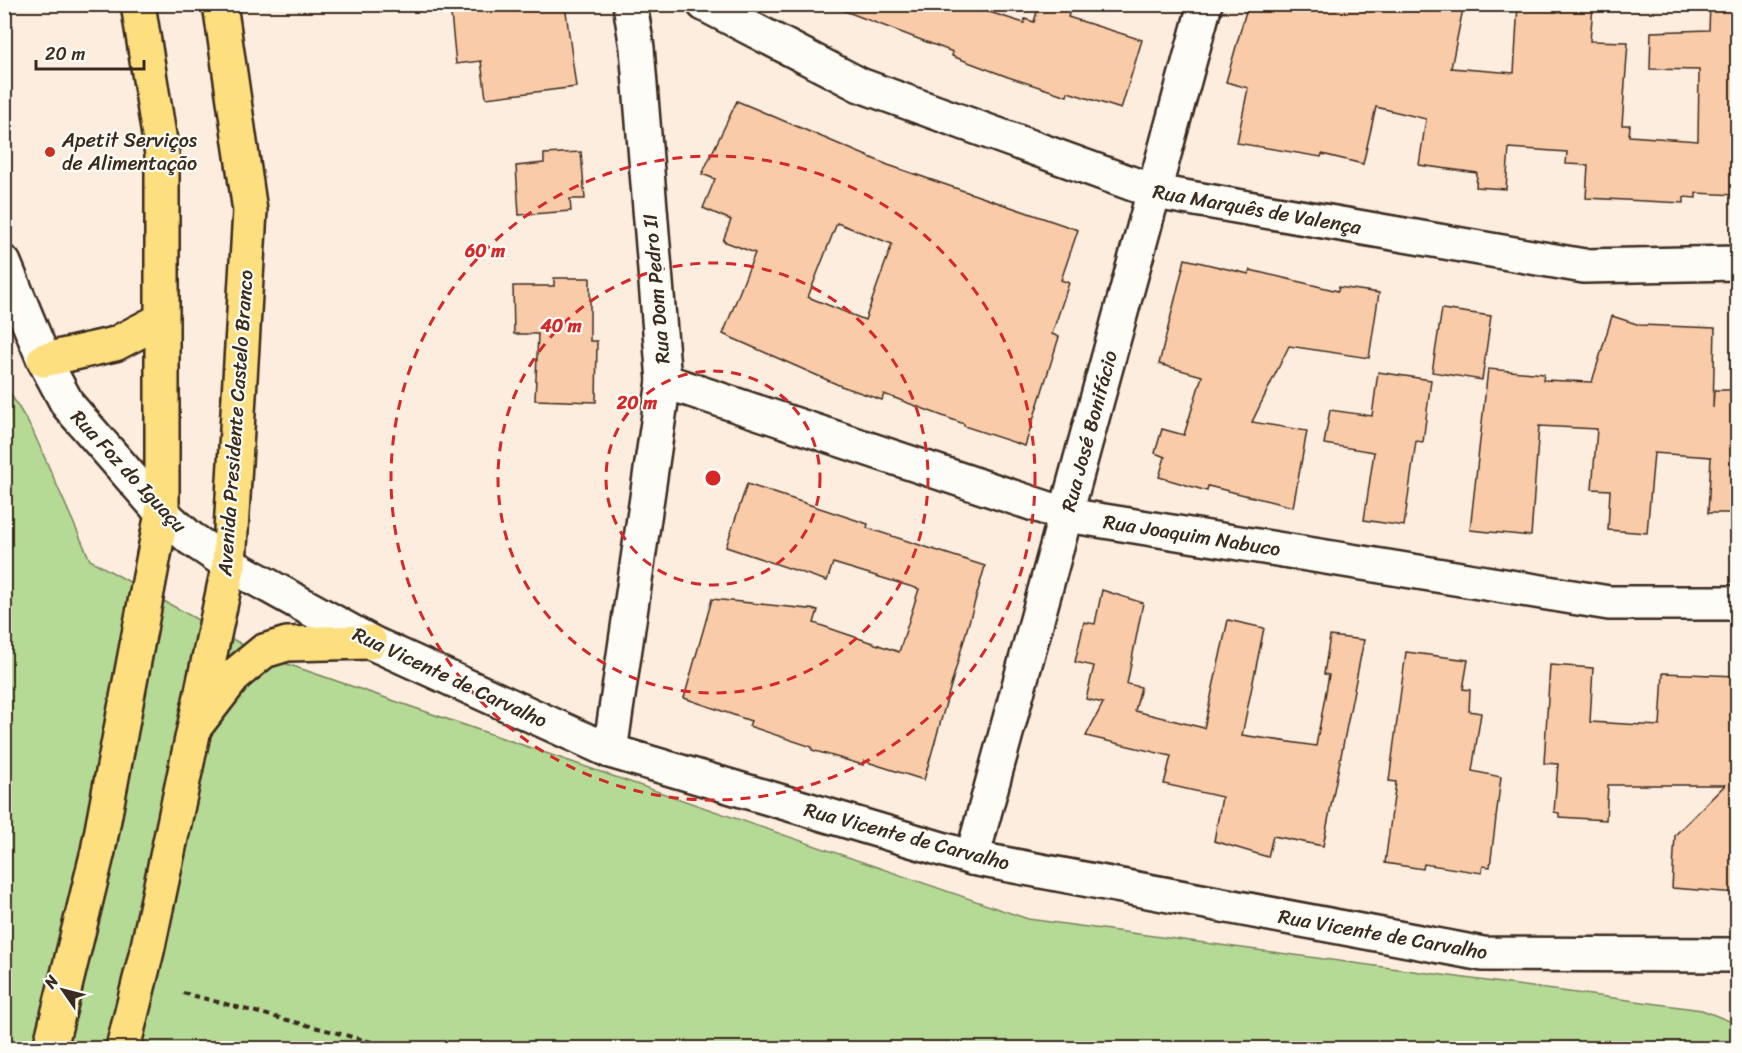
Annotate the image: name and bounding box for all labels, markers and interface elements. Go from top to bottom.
scale bar [36,33,144,71]
text: 20 m [45,38,85,70]
place label: Apetit Serviços de Alimentação [61,123,198,181]
marker: Apetit Serviços de Alimentação [43,145,57,159]
street label: Rua Marquês de Valença [1150,174,1365,245]
street label: Rua Dom Pedro II [633,212,680,365]
text: 60 m [464,235,505,267]
street label: Avenida Presidente Castelo Branco [207,269,264,578]
text: 40 m [539,310,582,342]
street label: Rua José Bonifácio [1051,347,1128,516]
text: 20 m [616,387,657,419]
street label: Rua Foz do Iguaçu [62,401,196,542]
centre of rings [703,468,723,488]
street label: Rua Joaquim Nabuco [1101,504,1283,567]
street label: Rua Vicente de Carvalho [347,617,553,738]
street label: Rua Vicente de Carvalho [800,792,1014,881]
street label: Rua Vicente de Carvalho [1276,899,1490,970]
north arrow [33,960,93,1020]
text: N [35,968,67,995]

